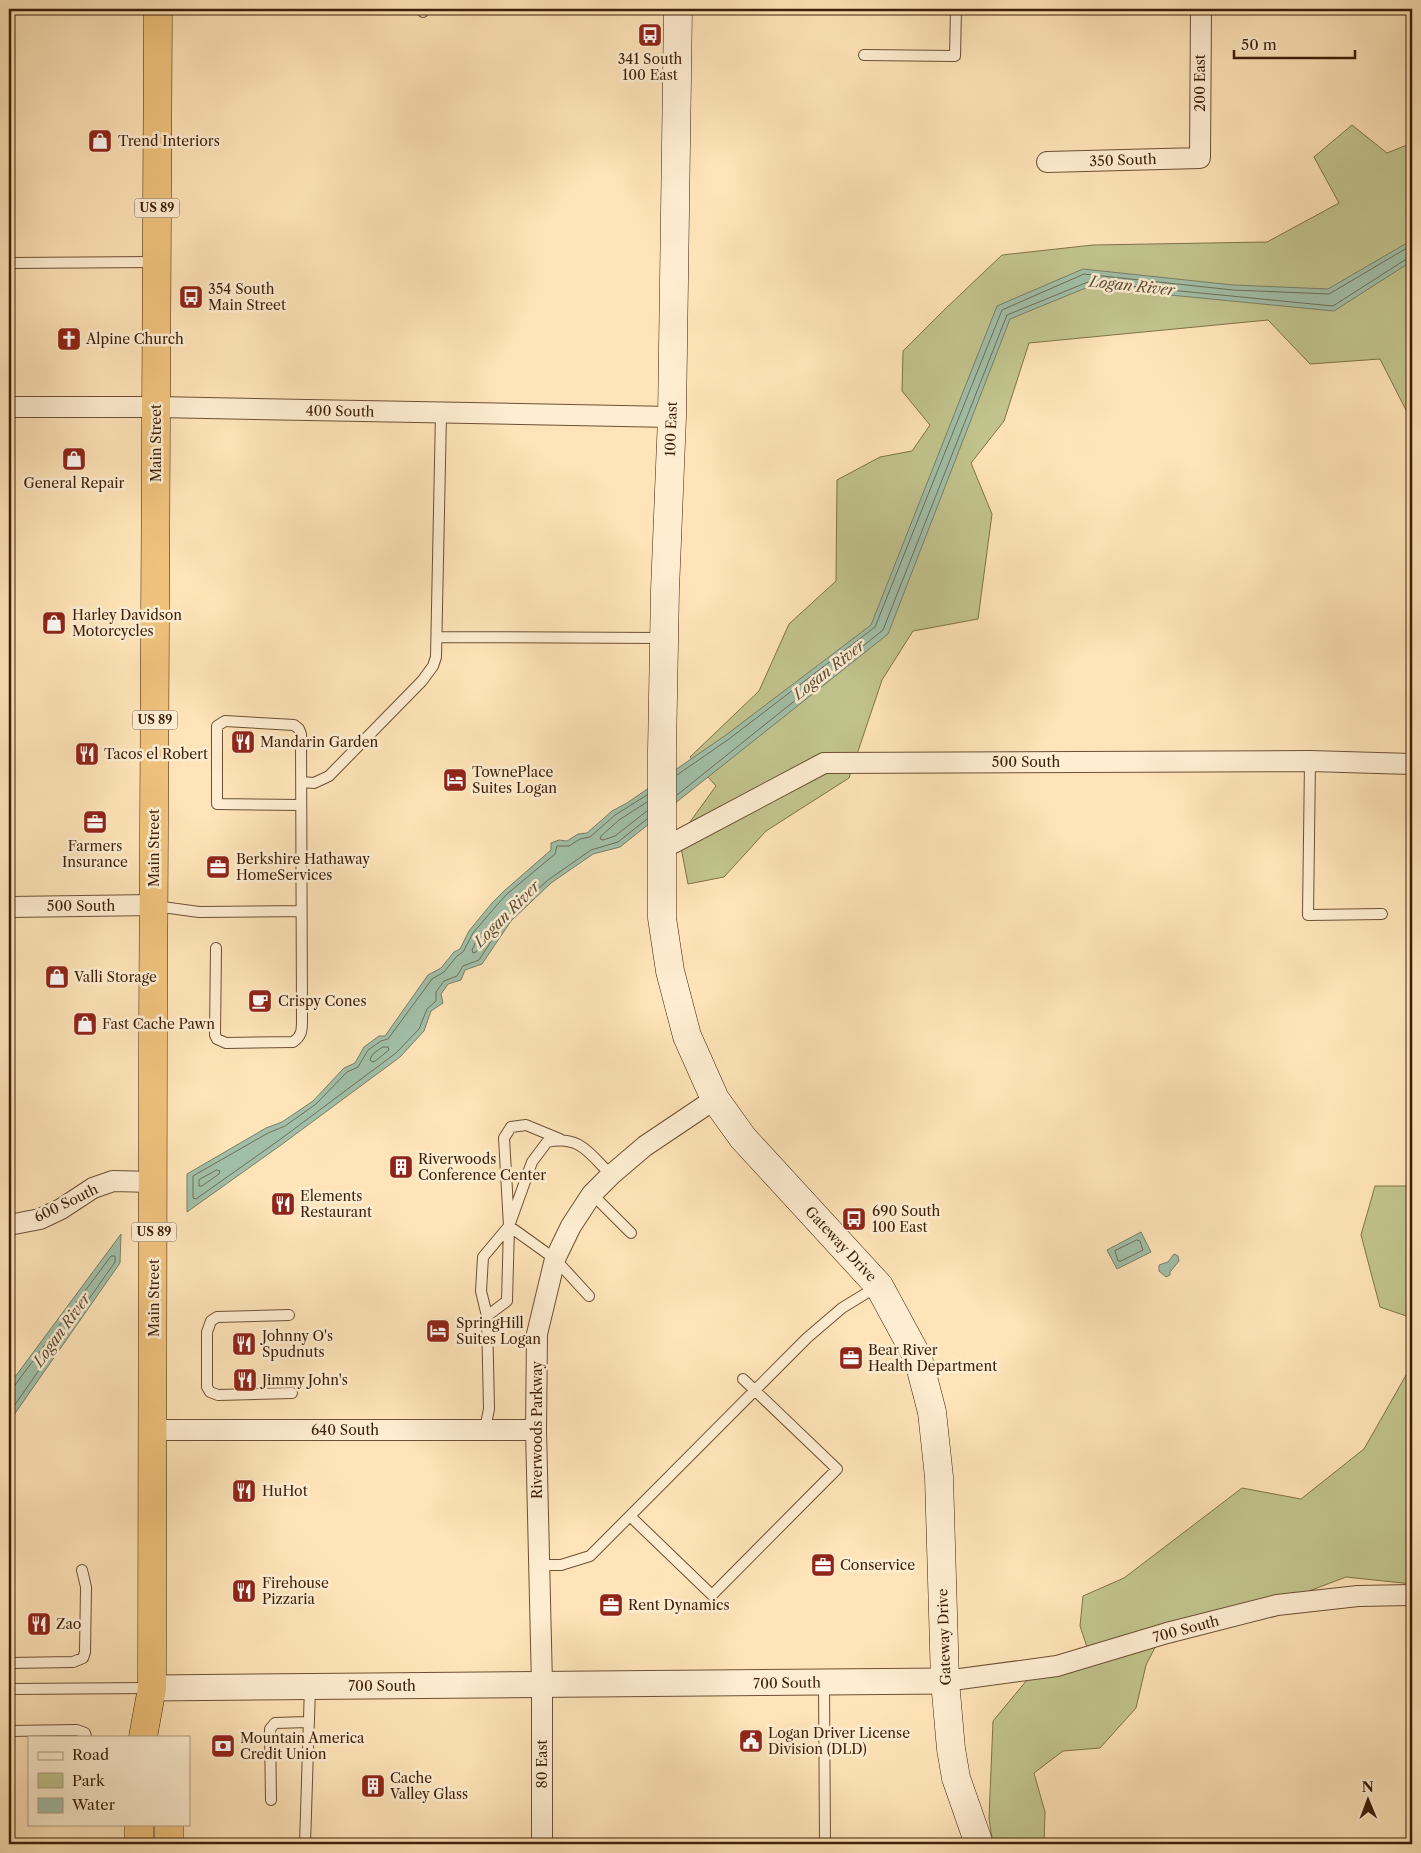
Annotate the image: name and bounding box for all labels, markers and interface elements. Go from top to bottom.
bus stop icon: 341 South 100 East [637,22,663,48]
scale bar [1234,28,1355,60]
text: 50 m [1241,35,1277,54]
place label: 341 South 100 East [618,50,683,84]
street label: 200 East [1191,54,1209,112]
shop icon: Trend Interiors [87,128,113,154]
place label: Trend Interiors [118,132,220,150]
street label: 350 South [1089,150,1157,170]
road number: US 89 [134,198,180,218]
water label: Logan River [1087,271,1177,300]
place label: 354 South Main Street [208,280,286,314]
bus stop icon: 354 South Main Street [178,284,204,310]
church icon: Alpine Church [56,326,82,352]
place label: Alpine Church [85,330,184,348]
street label: 400 South [305,401,375,421]
street label: 100 East [661,401,681,457]
street label: Main Street [147,404,165,482]
shop icon: General Repair [61,446,87,472]
place label: General Repair [23,474,125,492]
place label: Harley Davidson Motorcycles [72,606,182,640]
shop icon: Harley Davidson Motorcycles [41,610,67,636]
water label: Logan River [788,635,869,704]
road number: US 89 [132,710,178,730]
restaurant icon: Mandarin Garden [230,729,256,755]
place label: Mandarin Garden [260,733,378,751]
restaurant icon: Tacos el Robert [74,741,100,767]
place label: Tacos el Robert [104,745,208,763]
street label: 500 South [992,753,1060,771]
place label: TownePlace Suites Logan [472,763,557,797]
hotel icon: TownePlace Suites Logan [442,767,468,793]
office icon: Farmers Insurance [82,809,108,835]
street label: Main Street [145,809,163,887]
place label: Farmers Insurance [62,837,128,871]
place label: Berkshire Hathaway HomeServices [236,850,370,884]
office icon: Berkshire Hathaway HomeServices [205,854,231,880]
water label: Logan River [469,876,544,951]
street label: 500 South [47,897,115,915]
shop icon: Valli Storage [44,964,70,990]
place label: Valli Storage [73,968,157,986]
cafe icon: Crispy Cones [247,988,273,1014]
place label: Crispy Cones [278,992,367,1010]
shop icon: Fast Cache Pawn [72,1011,98,1037]
place label: Fast Cache Pawn [102,1015,215,1033]
place label: Riverwoods Conference Center [418,1150,546,1184]
building icon: Riverwoods Conference Center [388,1154,414,1180]
street label: 600 South [31,1180,101,1226]
place label: Elements Restaurant [300,1187,372,1221]
restaurant icon: Elements Restaurant [270,1191,296,1217]
street label: Gateway Drive [801,1202,881,1286]
place label: 690 South 100 East [872,1202,941,1236]
bus stop icon: 690 South 100 East [841,1206,867,1232]
road number: US 89 [132,1222,176,1242]
street label: Main Street [145,1259,163,1337]
water label: Logan River [28,1289,95,1371]
place label: SpringHill Suites Logan [456,1314,541,1348]
hotel icon: SpringHill Suites Logan [425,1318,451,1344]
place label: Johnny O's Spudnuts [260,1327,333,1361]
restaurant icon: Johnny O's Spudnuts [231,1331,257,1357]
place label: Bear River Health Department [868,1341,997,1375]
office icon: Bear River Health Department [838,1345,864,1371]
street label: Riverwoods Parkway [528,1361,546,1499]
restaurant icon: Jimmy John's [232,1367,258,1393]
place label: Jimmy John's [260,1371,348,1389]
street label: 640 South [311,1421,379,1439]
restaurant icon: HuHot [231,1478,257,1504]
place label: HuHot [262,1482,308,1500]
office icon: Conservice [810,1552,836,1578]
place label: Conservice [840,1556,915,1574]
place label: Firehouse Pizzaria [262,1574,329,1608]
restaurant icon: Firehouse Pizzaria [231,1578,257,1604]
street label: Gateway Drive [933,1588,955,1686]
office icon: Rent Dynamics [598,1592,624,1618]
place label: Rent Dynamics [628,1596,730,1614]
restaurant icon: Zao [26,1611,52,1637]
street label: 700 South [1151,1611,1221,1646]
place label: Zao [56,1615,81,1633]
street label: 700 South [753,1673,821,1693]
street label: 700 South [348,1677,416,1695]
place label: Logan Driver License Division (DLD) [768,1724,910,1758]
public building icon: Logan Driver License Division (DLD) [738,1728,764,1754]
place label: Mountain America Credit Union [240,1729,365,1763]
bank icon: Mountain America Credit Union [210,1733,236,1759]
legend [28,1736,190,1826]
street label: 80 East [533,1740,551,1788]
text: Road [72,1745,109,1764]
place label: Cache Valley Glass [389,1769,468,1803]
text: Park [72,1771,106,1790]
building icon: Cache Valley Glass [360,1773,386,1799]
north arrow [1344,1776,1394,1826]
text: N [1362,1778,1374,1796]
text: Water [71,1795,116,1814]

